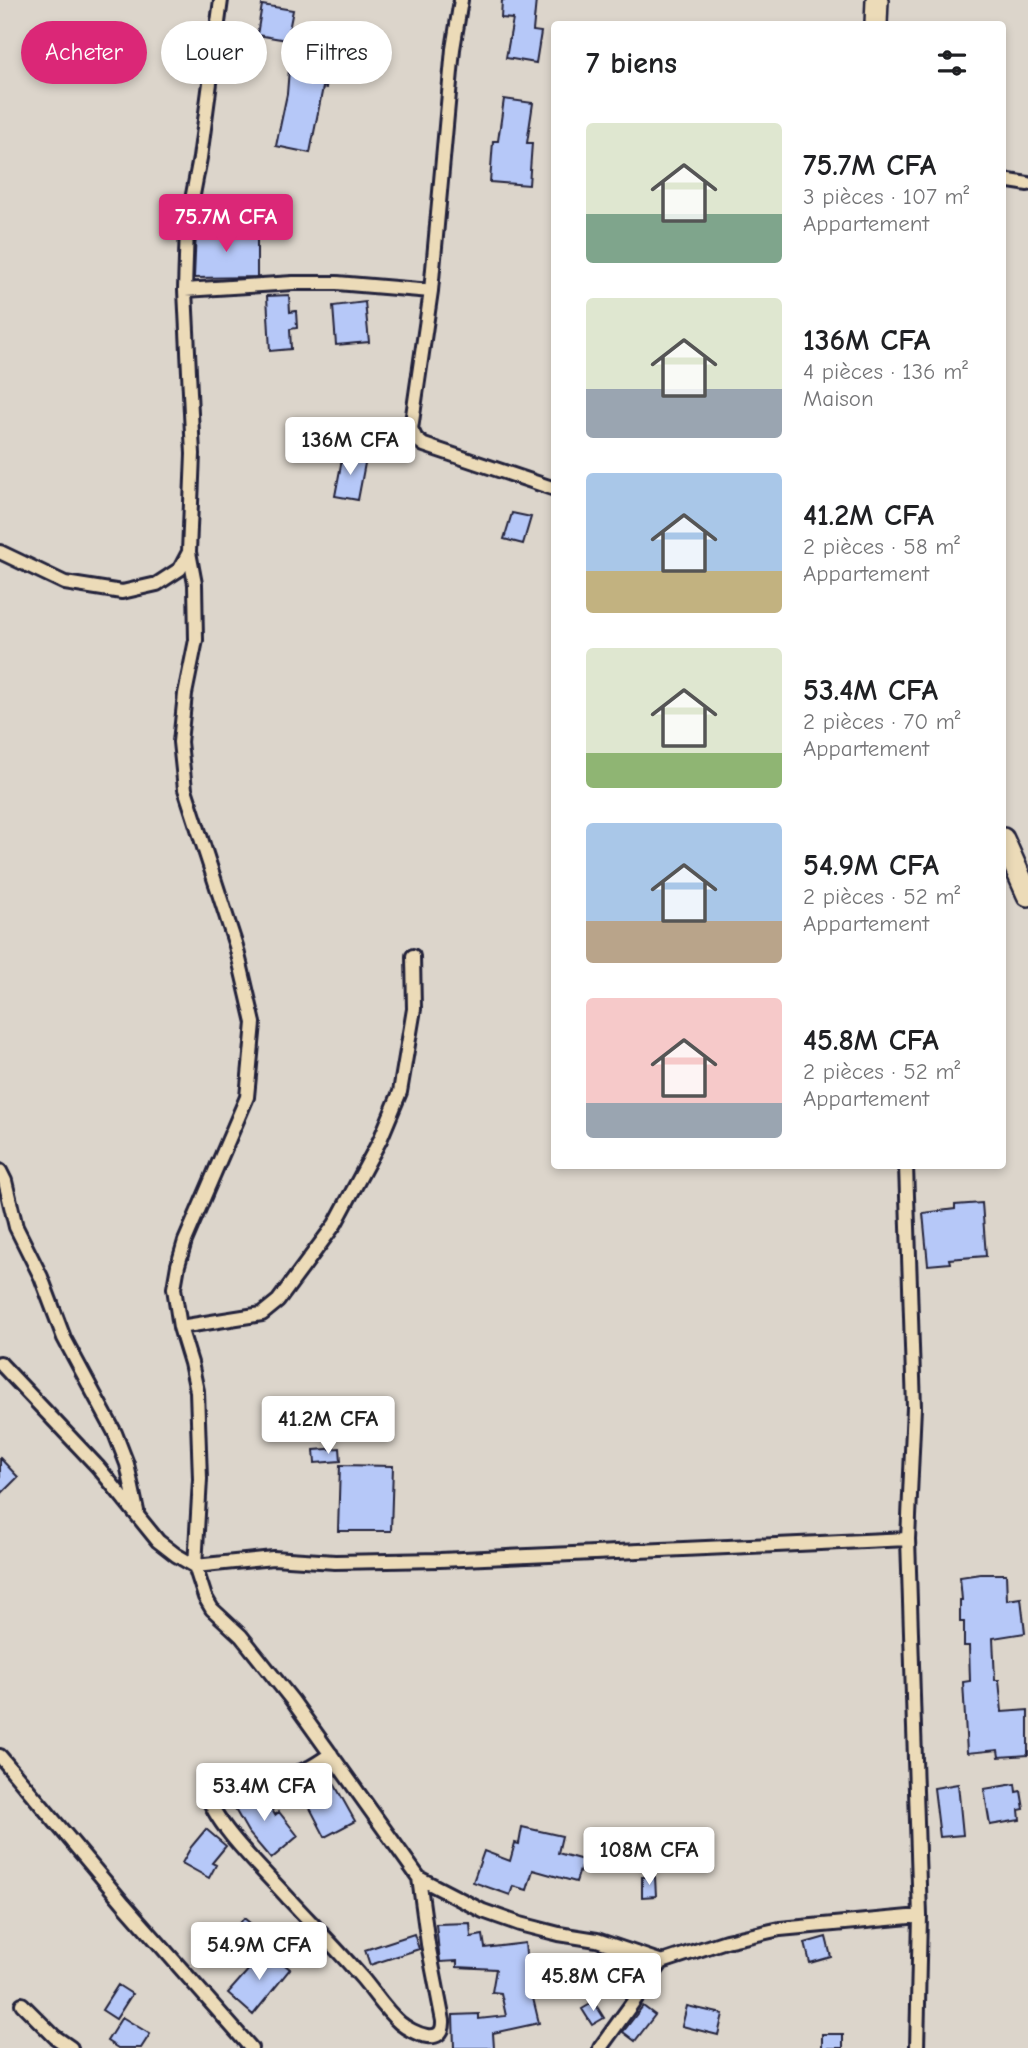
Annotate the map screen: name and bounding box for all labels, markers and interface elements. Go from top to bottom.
chip: Acheter [21,21,147,84]
chip: Louer [161,21,267,84]
chip: Filtres [281,21,392,84]
icon: filters [933,44,971,82]
text: 7 biens [586,46,677,81]
text: 75.7M CFA [803,148,936,183]
icon: home [642,151,726,235]
text: 3 pièces · 107 m² [803,183,969,210]
pin: 75.7M CFA [146,194,306,254]
text: 75.7M CFA [175,203,277,230]
text: Appartement [803,210,929,237]
text: 136M CFA [803,323,930,358]
icon: home [642,326,726,410]
text: 4 pièces · 136 m² [803,358,968,385]
text: Maison [803,385,874,412]
pin: 136M CFA [278,418,422,477]
text: 136M CFA [301,426,399,453]
text: 41.2M CFA [803,498,934,533]
icon: home [642,501,726,585]
text: 2 pièces · 58 m² [803,533,960,560]
text: Appartement [803,560,929,587]
text: 53.4M CFA [803,673,938,708]
icon: home [642,676,726,760]
text: 2 pièces · 70 m² [803,708,961,735]
text: Appartement [803,735,929,762]
text: 54.9M CFA [803,848,939,883]
icon: home [642,851,726,935]
text: 2 pièces · 52 m² [803,883,960,910]
text: Appartement [803,910,929,937]
text: 45.8M CFA [803,1023,939,1058]
icon: home [642,1026,726,1110]
text: 2 pièces · 52 m² [803,1058,960,1085]
text: Appartement [803,1085,929,1112]
pin: 41.2M CFA [248,1396,408,1456]
text: 41.2M CFA [278,1405,378,1432]
pin: 53.4M CFA [184,1764,344,1823]
text: 53.4M CFA [212,1772,316,1799]
pin: 108M CFA [577,1828,721,1887]
text: 108M CFA [599,1836,699,1863]
pin: 54.9M CFA [179,1923,339,1982]
text: 54.9M CFA [207,1931,311,1958]
pin: 45.8M CFA [513,1954,673,2013]
text: 45.8M CFA [541,1962,645,1989]

